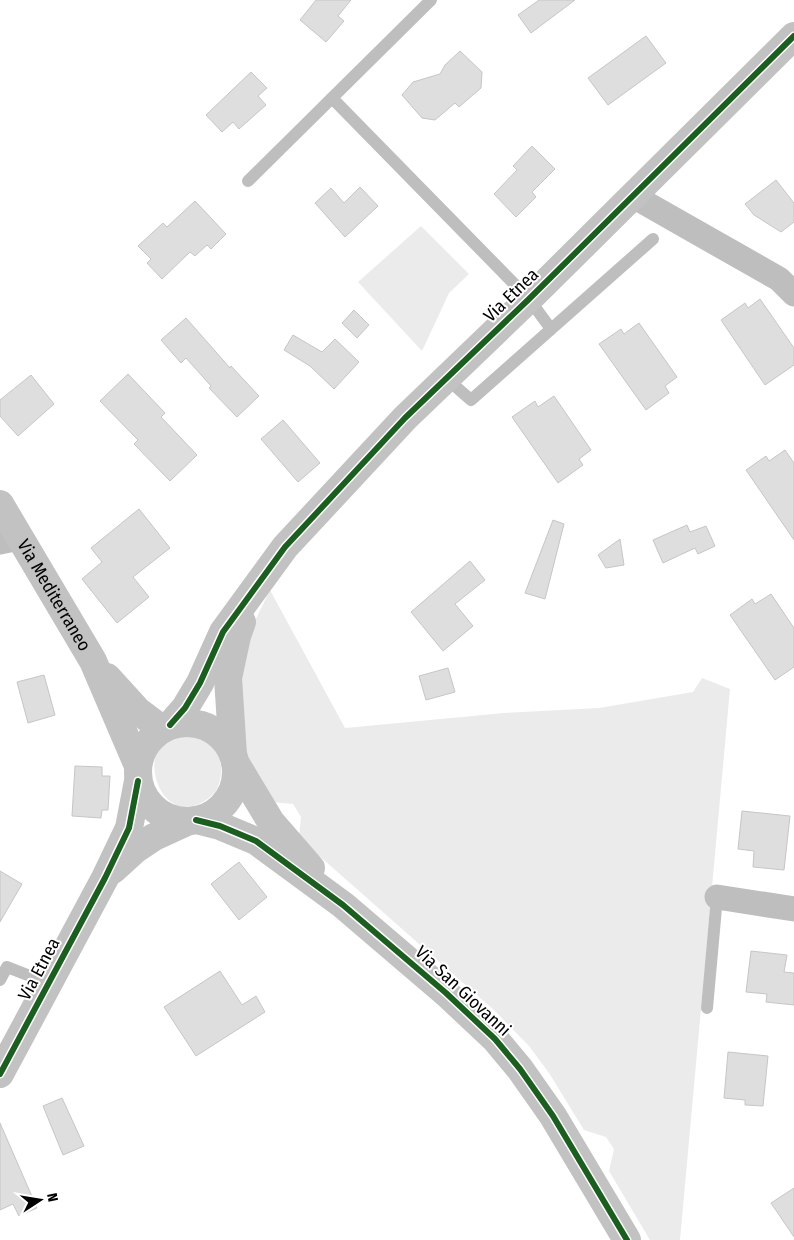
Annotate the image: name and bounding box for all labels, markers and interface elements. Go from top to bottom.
street label: Via Etnea [479,263,543,326]
street label: Via Mediterraneo [12,535,96,655]
street label: Via Etnea [13,934,65,1004]
street label: Via San Giovanni [411,941,515,1041]
north arrow [15,1175,65,1225]
text: N [43,1192,61,1203]

